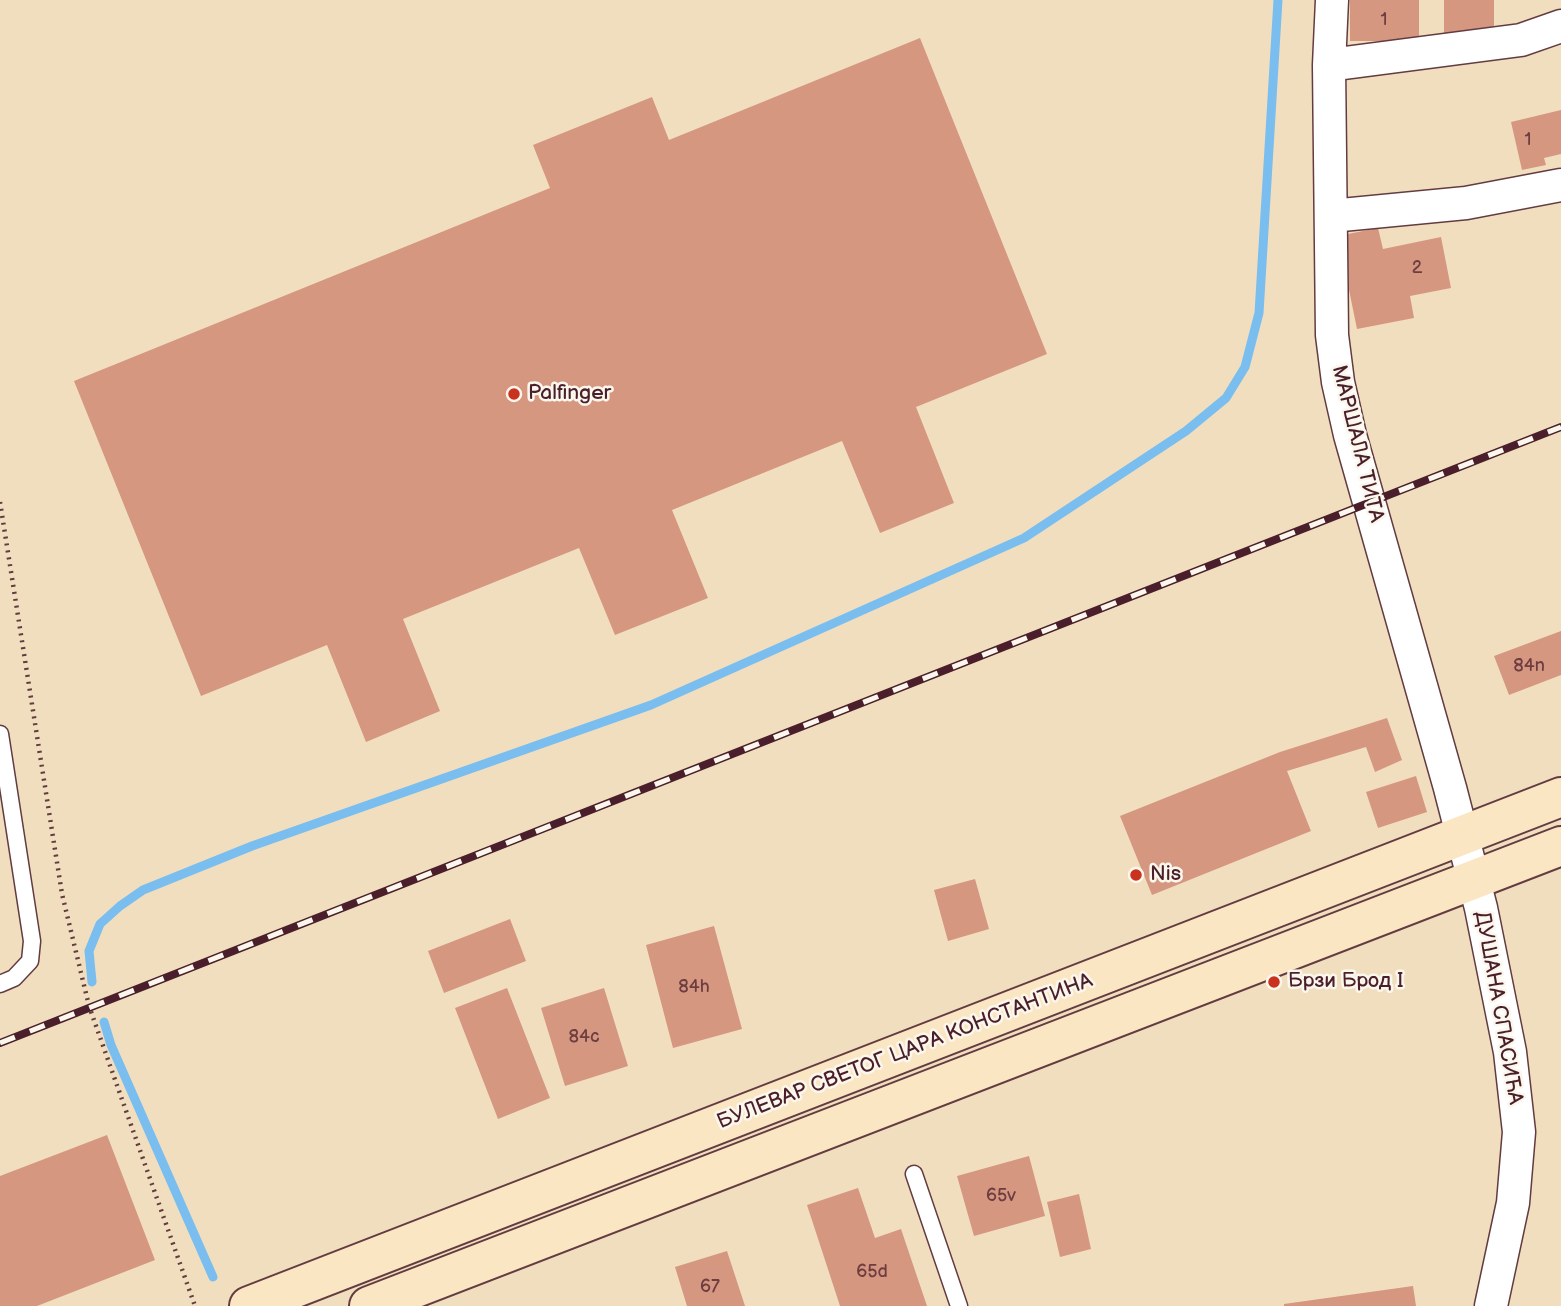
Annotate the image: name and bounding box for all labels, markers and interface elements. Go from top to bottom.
house number: 1 [1381,9,1387,31]
house number: 1 [1525,129,1531,151]
house number: 2 [1412,257,1422,279]
street label: МАРШАЛА ТИТА [1325,363,1389,525]
place label: Palfinger [528,381,611,407]
marker: Palfinger [506,386,522,402]
house number: 84n [1513,655,1545,677]
place label: Nis [1150,862,1181,888]
marker: Nis [1128,867,1144,883]
street label: ДУШАНА СПАСИЋА [1469,909,1527,1107]
street label: БУЛЕВАР СВЕТОГ ЦАРА КОНСТАНТИНА [714,969,1096,1135]
place label: Брзи Брод I [1288,969,1403,995]
marker: Брзи Брод I [1266,974,1282,990]
house number: 84h [678,976,710,998]
house number: 84c [568,1026,600,1048]
house number: 65v [986,1185,1016,1207]
house number: 65d [856,1261,888,1283]
house number: 67 [700,1276,720,1298]

